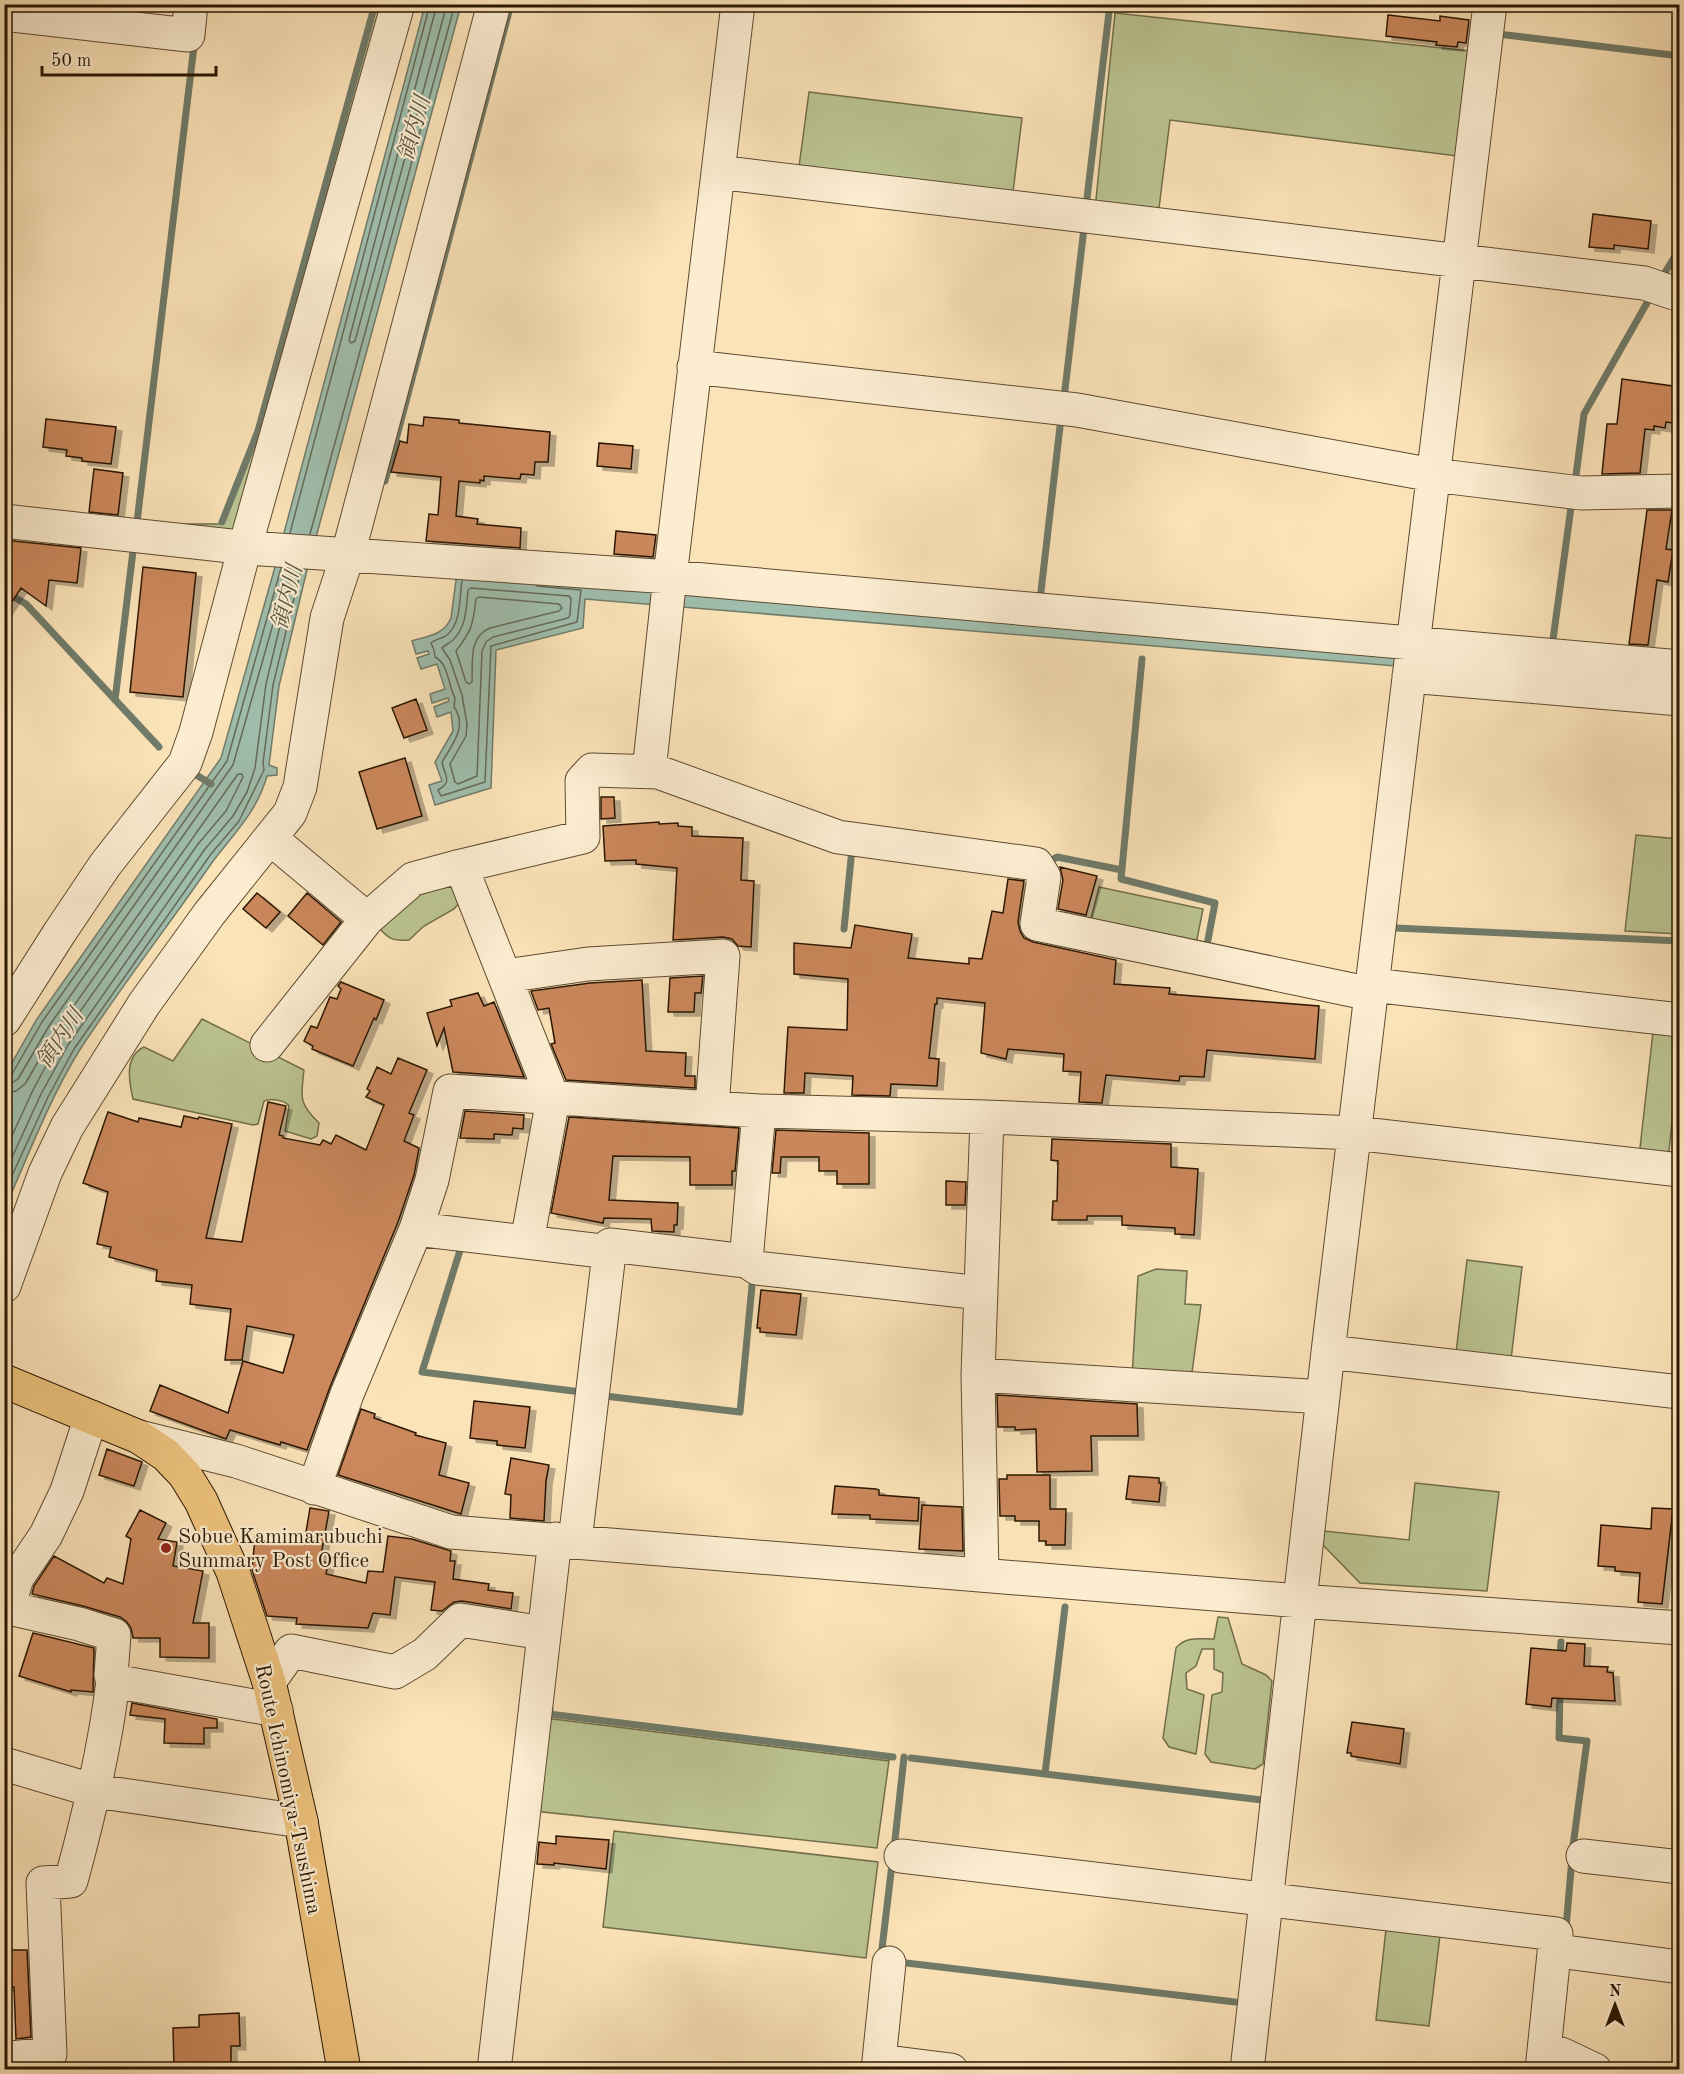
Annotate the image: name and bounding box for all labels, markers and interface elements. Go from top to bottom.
scale bar [42,39,216,77]
text: 50 m [51,52,91,70]
water label: 領内川 [393,91,435,163]
water label: 領内川 [267,560,307,632]
water label: 領内川 [31,1003,89,1073]
place label: Sobue Kamimarubuchi Summary Post Office [178,1527,383,1572]
marker: Sobue Kamimarubuchi Summary Post Office [159,1541,173,1555]
street label: Route Ichinomiya-Tsushima [251,1662,324,1916]
north arrow [1585,1975,1645,2035]
text: N [1609,1984,1622,2000]

